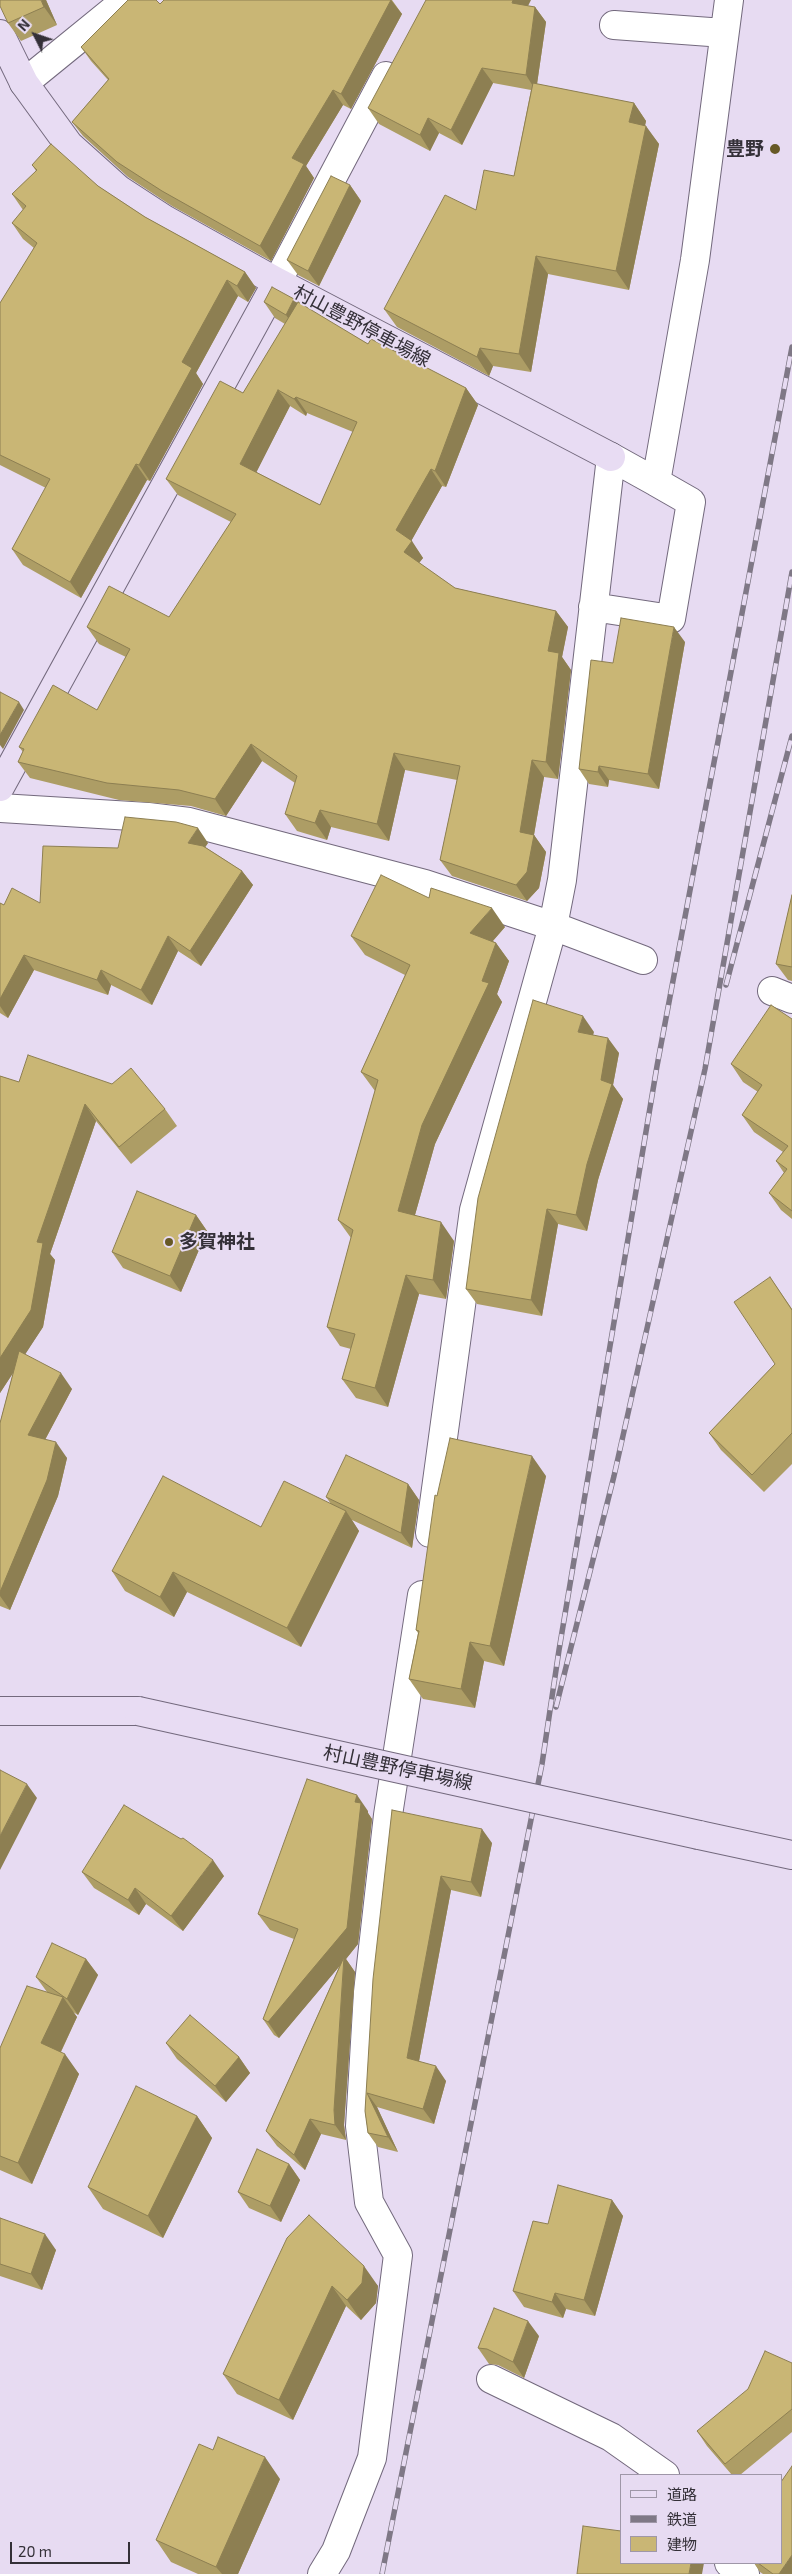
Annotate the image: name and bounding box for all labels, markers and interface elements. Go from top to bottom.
north arrow [10,10,60,60]
text: N [14,15,33,34]
place label: 豊野 [726,138,764,160]
marker: 豊野 [768,142,782,156]
street label: 村山豊野停車場線 [290,280,434,372]
place label: 多賀神社 [179,1231,255,1253]
marker: 多賀神社 [163,1236,175,1248]
street label: 村山豊野停車場線 [321,1741,475,1795]
legend [620,2474,782,2564]
text: 道路 [667,2485,697,2503]
text: 鉄道 [667,2510,697,2528]
scale bar [12,2532,132,2564]
text: 建物 [667,2535,697,2553]
text: 20 m [18,2542,52,2560]

